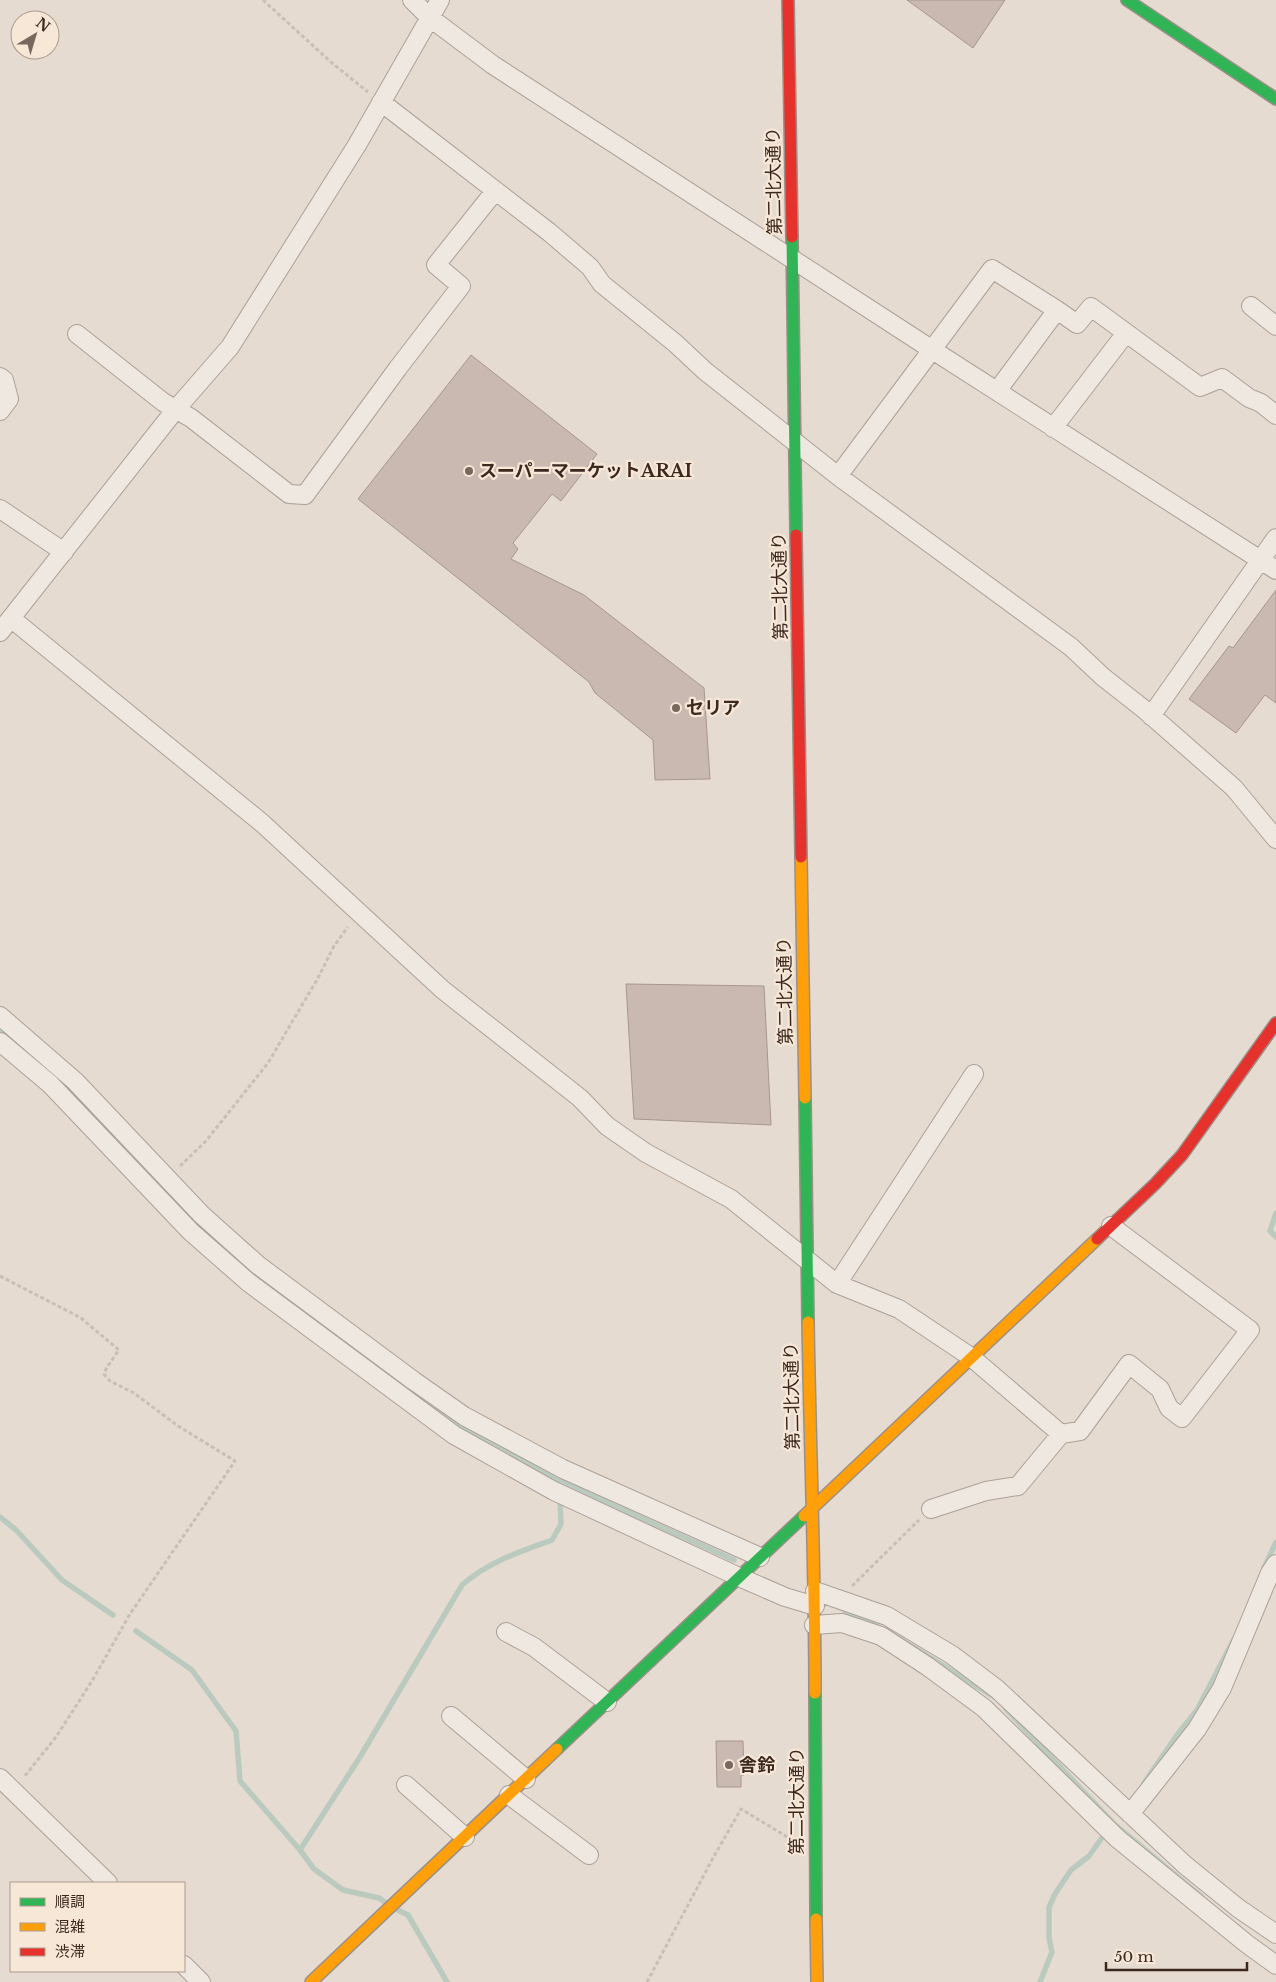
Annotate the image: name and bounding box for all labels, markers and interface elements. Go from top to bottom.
north arrow [10,10,60,60]
text: N [32,14,54,36]
street label: 第二北大通り [762,127,786,235]
place label: スーパーマーケットARAI [479,460,693,482]
marker: スーパーマーケットARAI [463,465,475,477]
street label: 第二北大通り [768,532,792,640]
place label: セリア [686,697,740,719]
marker: セリア [670,702,682,714]
street label: 第二北大通り [773,937,797,1045]
street label: 第二北大通り [780,1342,804,1450]
street label: 第二北大通り [786,1747,808,1855]
place label: 舎鈴 [739,1754,776,1776]
marker: 舎鈴 [723,1759,735,1771]
legend [10,1882,185,1972]
text: 順調 [55,1892,85,1911]
text: 混雑 [55,1917,85,1936]
scale bar [1106,1940,1247,1972]
text: 渋滞 [55,1942,85,1961]
text: 50 m [1114,1947,1154,1966]

